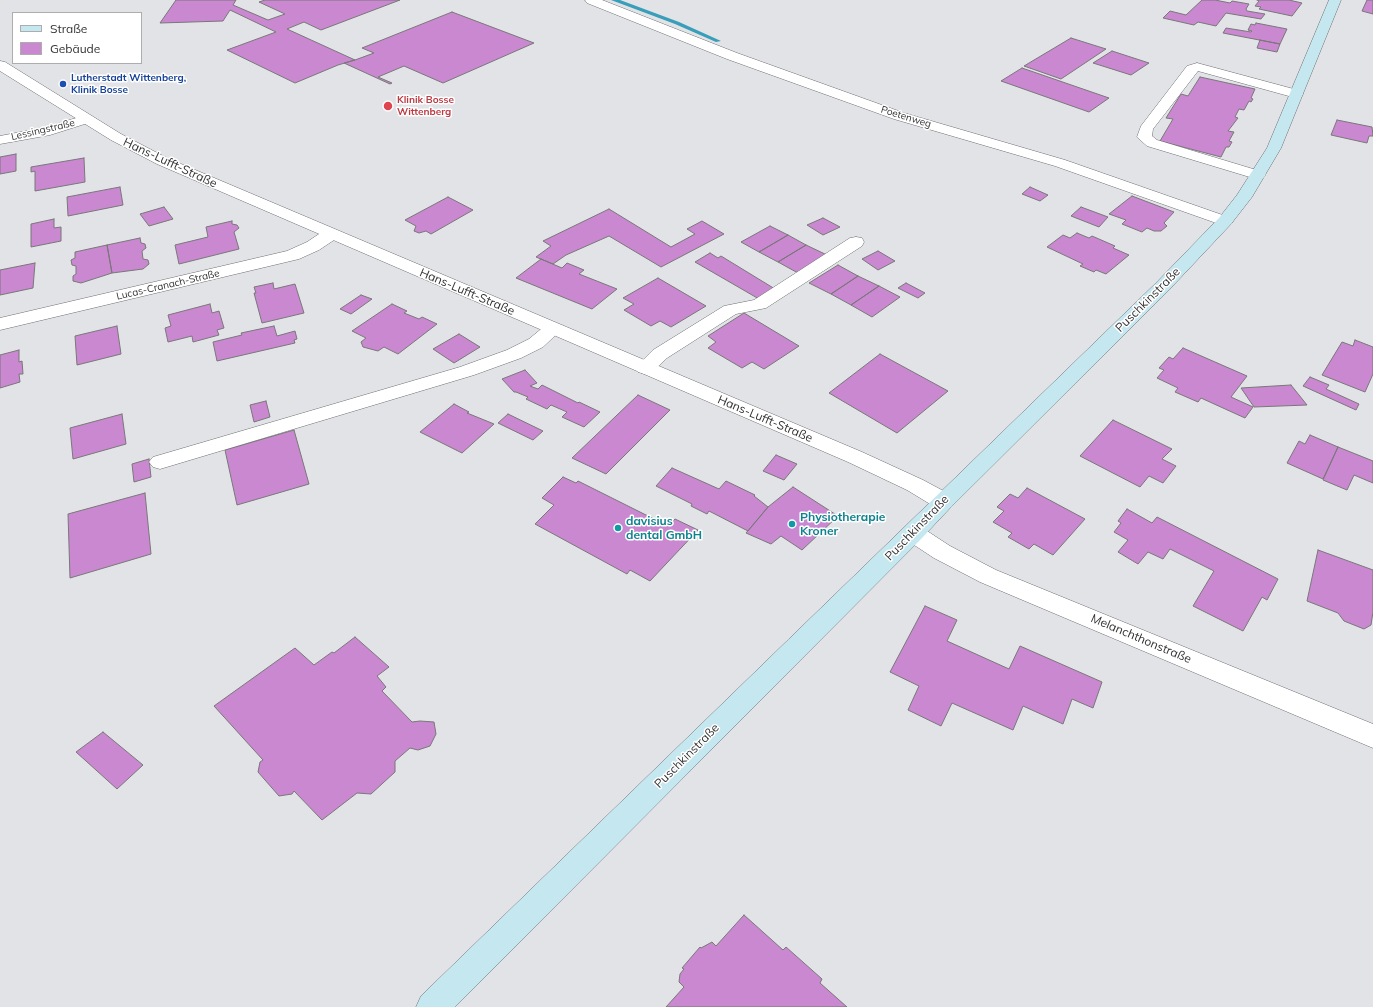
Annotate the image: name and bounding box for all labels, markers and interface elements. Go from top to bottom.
legend [12,12,142,64]
text: Straße [50,21,87,36]
text: Gebäude [50,41,100,56]
place label: Lutherstadt Wittenberg, Klinik Bosse [71,72,186,96]
marker: Lutherstadt Wittenberg, Klinik Bosse [58,79,68,89]
place label: Klinik Bosse Wittenberg [397,94,454,118]
marker: Klinik Bosse Wittenberg [382,100,394,112]
street label: Poetenweg [879,104,933,130]
street label: Lessingstraße [10,117,76,143]
street label: Hans-Lufft-Straße [121,135,219,191]
street label: Hans-Lufft-Straße [417,265,517,319]
street label: Puschkinstraße [1113,265,1183,335]
street label: Lucas-Cranach-Straße [115,267,221,303]
street label: Hans-Lufft-Straße [715,392,815,446]
street label: Puschkinstraße [882,492,952,564]
place label: Physiotherapie Kroner [800,510,885,538]
place label: davisius dental GmbH [626,514,702,542]
marker: Physiotherapie Kroner [787,519,797,529]
marker: davisius dental GmbH [613,523,623,533]
street label: Melanchthonstraße [1089,611,1193,667]
street label: Puschkinstraße [652,721,722,791]

